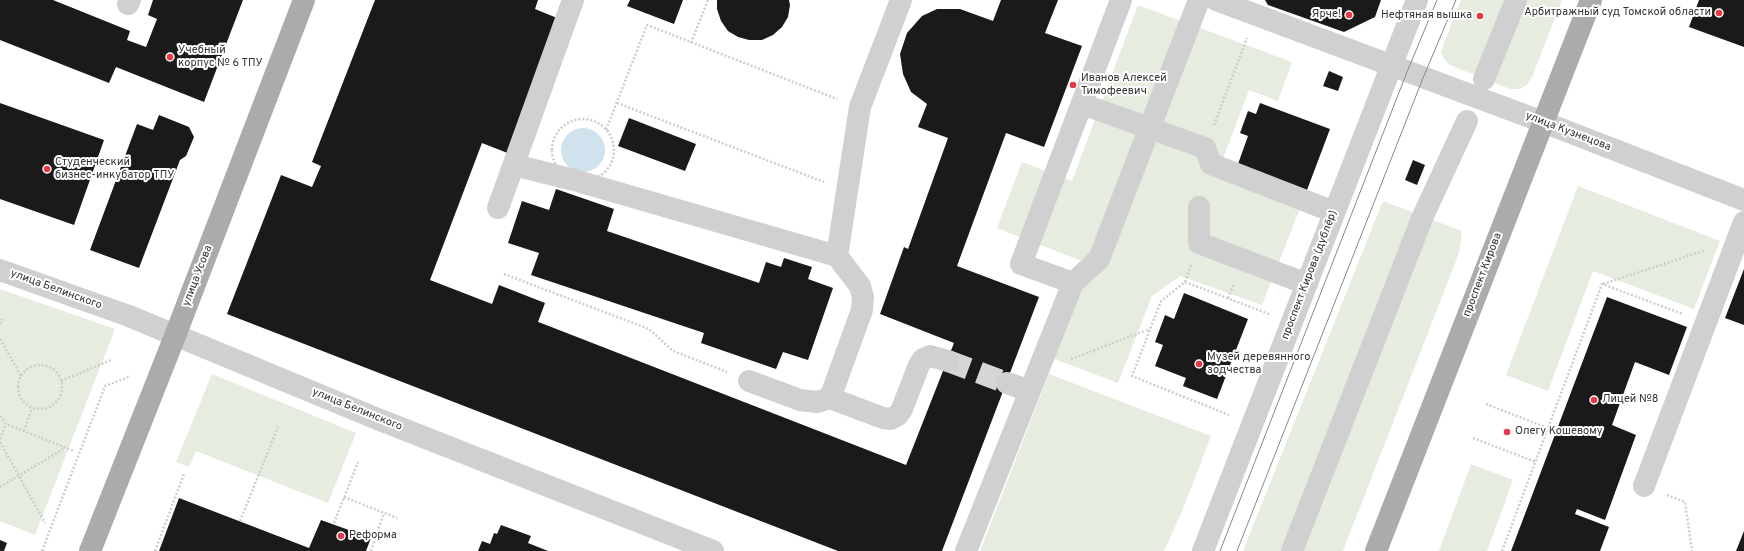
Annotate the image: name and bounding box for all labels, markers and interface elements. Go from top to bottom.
place label: Арбитражный суд Томской области [1524,6,1711,20]
place label: Ярче! [1312,8,1341,22]
marker: Арбитражный суд Томской области [1714,8,1724,18]
place label: Нефтяная вышка [1381,9,1472,23]
marker: Ярче! [1344,10,1354,20]
marker: Нефтяная вышка [1475,11,1485,21]
place label: Учебный корпус № 6 ТПУ [178,44,263,70]
marker: Учебный корпус № 6 ТПУ [165,52,175,62]
place label: Иванов Алексей Тимофеевич [1081,72,1167,98]
marker: Иванов Алексей Тимофеевич [1068,80,1078,90]
street label: улица Кузнецова [1523,110,1613,154]
place label: Студенческий бизнес-инкубатор ТПУ [55,156,174,182]
marker: Студенческий бизнес-инкубатор ТПУ [42,164,52,174]
street label: проспект Кирова (дублёр) [1279,208,1341,342]
street label: проспект Кирова [1461,231,1505,319]
street label: улица Усова [180,244,216,308]
street label: улица Белинского [9,267,103,313]
place label: Музей деревянного зодчества [1207,351,1311,377]
marker: Музей деревянного зодчества [1194,359,1204,369]
street label: улица Белинского [310,386,404,434]
place label: Лицей №8 [1602,393,1658,407]
marker: Лицей №8 [1589,395,1599,405]
place label: Олегу Кошевому [1515,425,1603,439]
marker: Олегу Кошевому [1502,427,1512,437]
place label: Реформа [349,529,397,543]
marker: Реформа [336,531,346,541]

